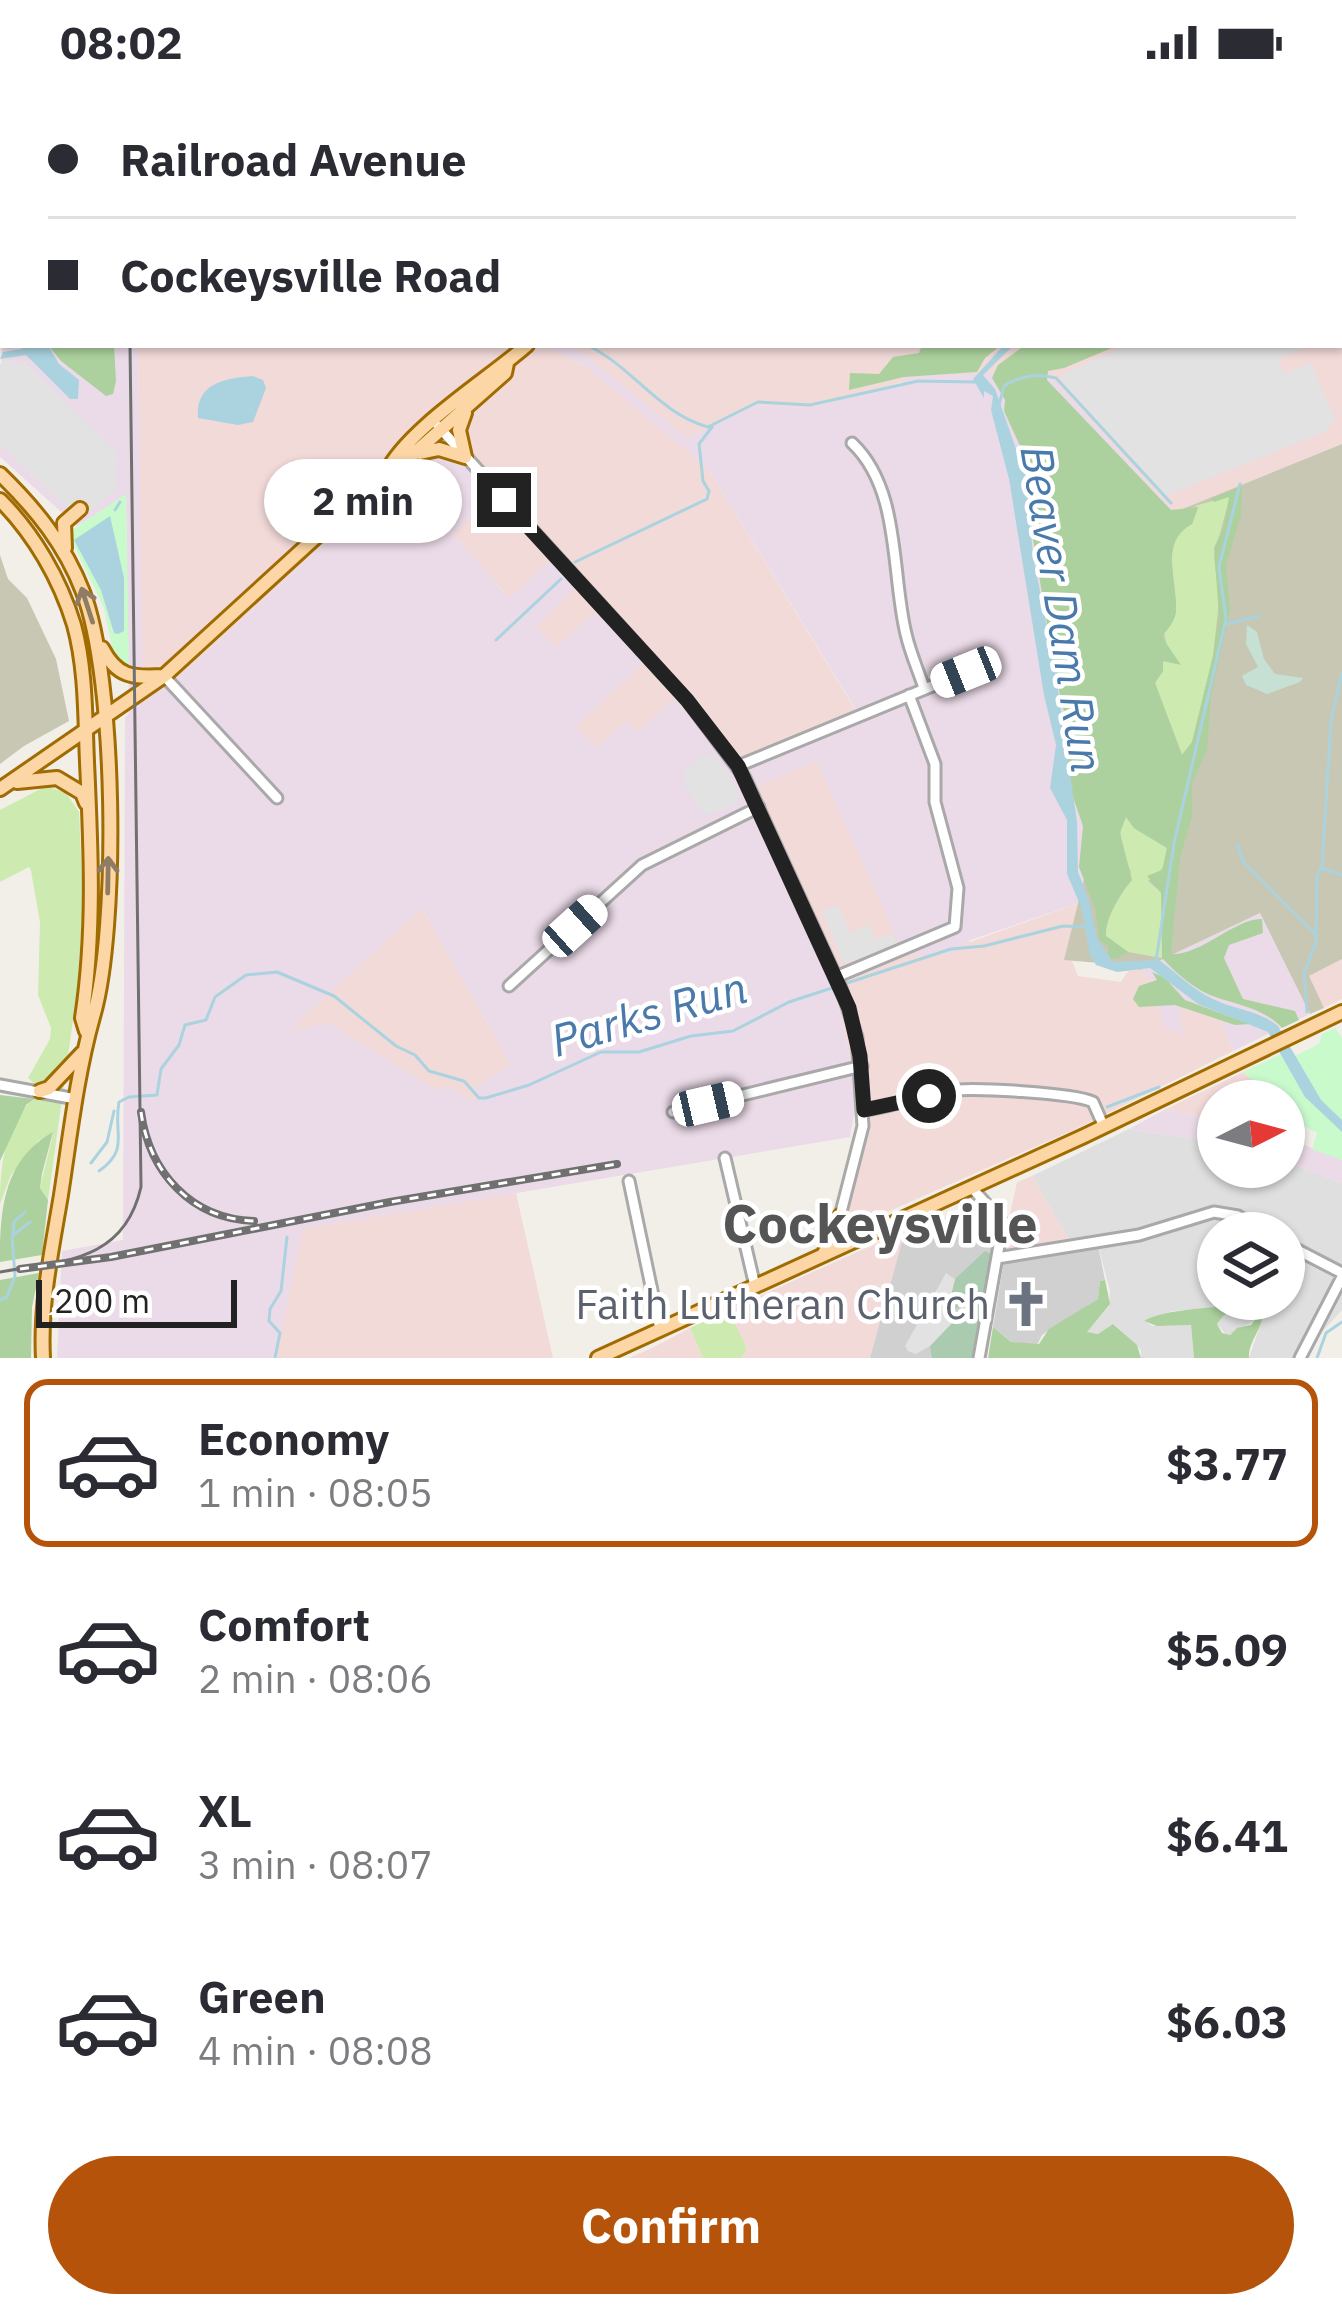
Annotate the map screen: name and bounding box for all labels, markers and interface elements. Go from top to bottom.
text: 08:02 [60,13,183,71]
text: Railroad Avenue [120,130,466,188]
text: Cockeysville Road [120,246,501,304]
water label: Beaver Dam Run [1008,441,1117,777]
callout: 2 min [264,458,462,542]
route end [477,473,531,527]
text: 2 min [312,475,414,526]
one-way arrow [74,587,96,625]
car [926,642,1006,702]
one-way arrow [97,856,120,895]
car [536,889,614,963]
water label: Parks Run [544,957,754,1069]
route start [902,1069,956,1123]
car [669,1078,747,1130]
north arrow [1197,1080,1305,1188]
map controls [1197,1080,1305,1320]
district label: Cockeysville [722,1188,1038,1258]
button: layers [1197,1212,1305,1320]
scale bar [36,1274,237,1327]
place label: Faith Lutheran Church [575,1276,990,1331]
text: 200 m [54,1279,150,1322]
church icon: Faith Lutheran Church [1001,1279,1051,1329]
icon: car [54,1409,162,1517]
text: Economy [198,1409,389,1467]
text: $3.77 [1166,1434,1288,1492]
text: 1 min · 08:05 [198,1467,433,1518]
icon: car [54,1595,162,1703]
text: Comfort [198,1595,370,1653]
text: $5.09 [1166,1620,1288,1678]
text: 2 min · 08:06 [198,1653,433,1704]
icon: car [54,1781,162,1889]
text: XL [198,1781,252,1839]
text: $6.41 [1166,1806,1288,1864]
text: 3 min · 08:07 [198,1839,433,1890]
icon: car [54,1967,162,2075]
text: Green [198,1967,326,2025]
text: $6.03 [1166,1992,1288,2050]
text: 4 min · 08:08 [198,2025,433,2076]
button: Confirm [48,2156,1294,2294]

